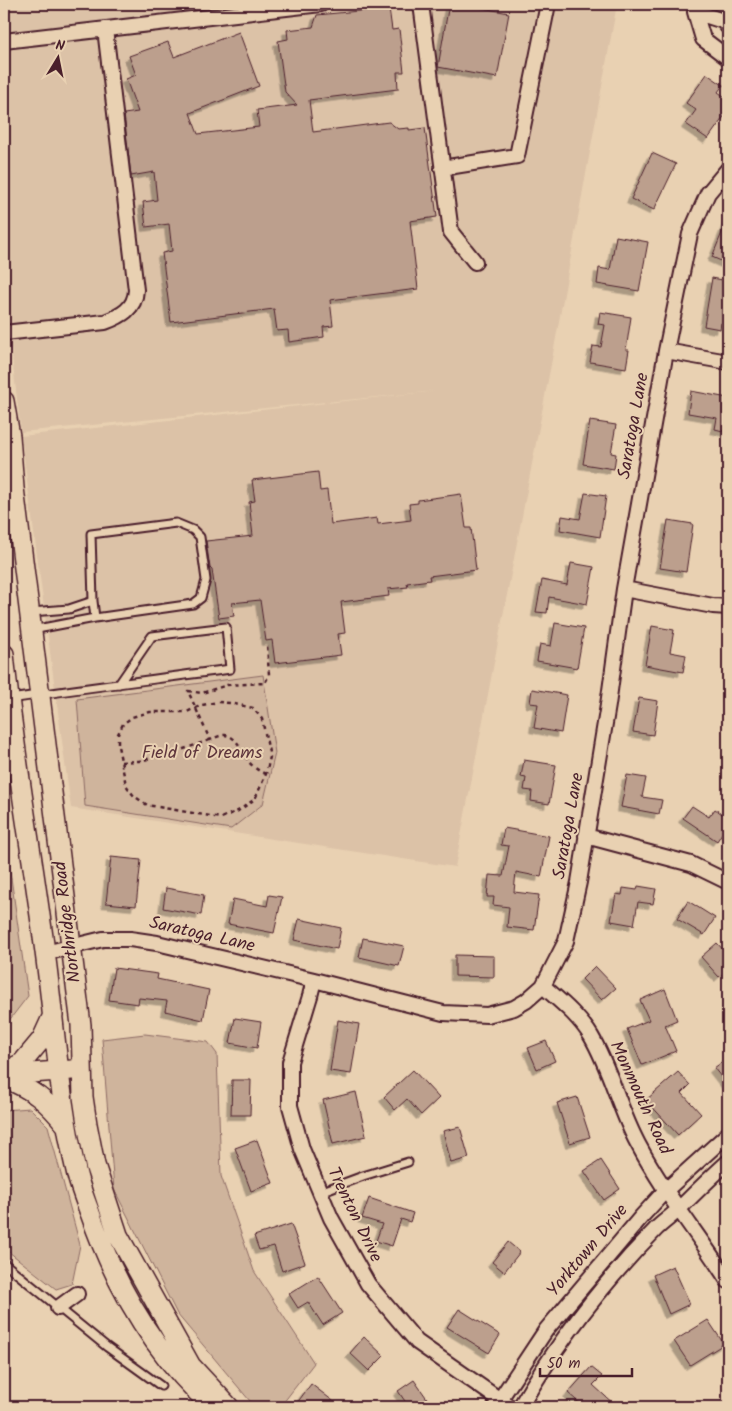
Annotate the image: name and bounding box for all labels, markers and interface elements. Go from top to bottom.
north arrow [32,32,82,82]
text: N [54,35,67,58]
street label: Saratoga Lane [610,370,658,482]
park label: Field of Dreams [142,739,263,768]
street label: Saratoga Lane [545,770,593,882]
street label: Northridge Road [46,859,90,984]
street label: Saratoga Lane [146,909,258,961]
street label: Monmouth Road [601,1036,680,1161]
street label: Trenton Drive [318,1162,390,1268]
street label: Yorktown Drive [540,1198,636,1304]
scale bar [540,1346,632,1378]
text: 50 m [547,1352,581,1376]

